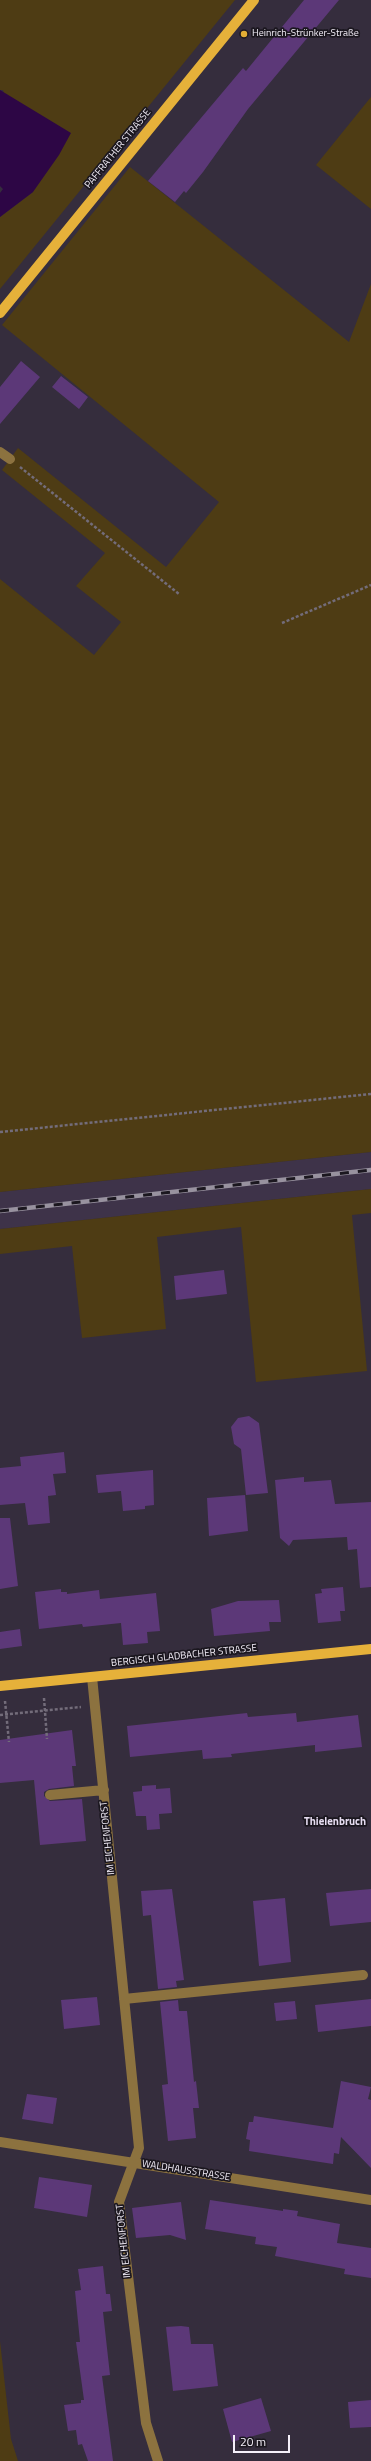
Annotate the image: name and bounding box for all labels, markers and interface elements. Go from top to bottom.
place label: Heinrich-Strünker-Straße [252,28,359,40]
marker: Heinrich-Strünker-Straße [239,29,249,39]
street label: PAFFRATHER STRASSE [82,107,154,191]
street label: BERGISCH GLADBACHER STRASSE [110,1642,258,1670]
street label: IM EICHENFORST [98,1801,118,1875]
district label: Thielenbruch [304,1815,366,1829]
street label: WALDHAUSSTRASSE [141,2158,231,2184]
street label: IM EICHENFORST [114,2204,134,2278]
scale bar [235,2427,292,2453]
text: 20 m [240,2432,266,2451]

